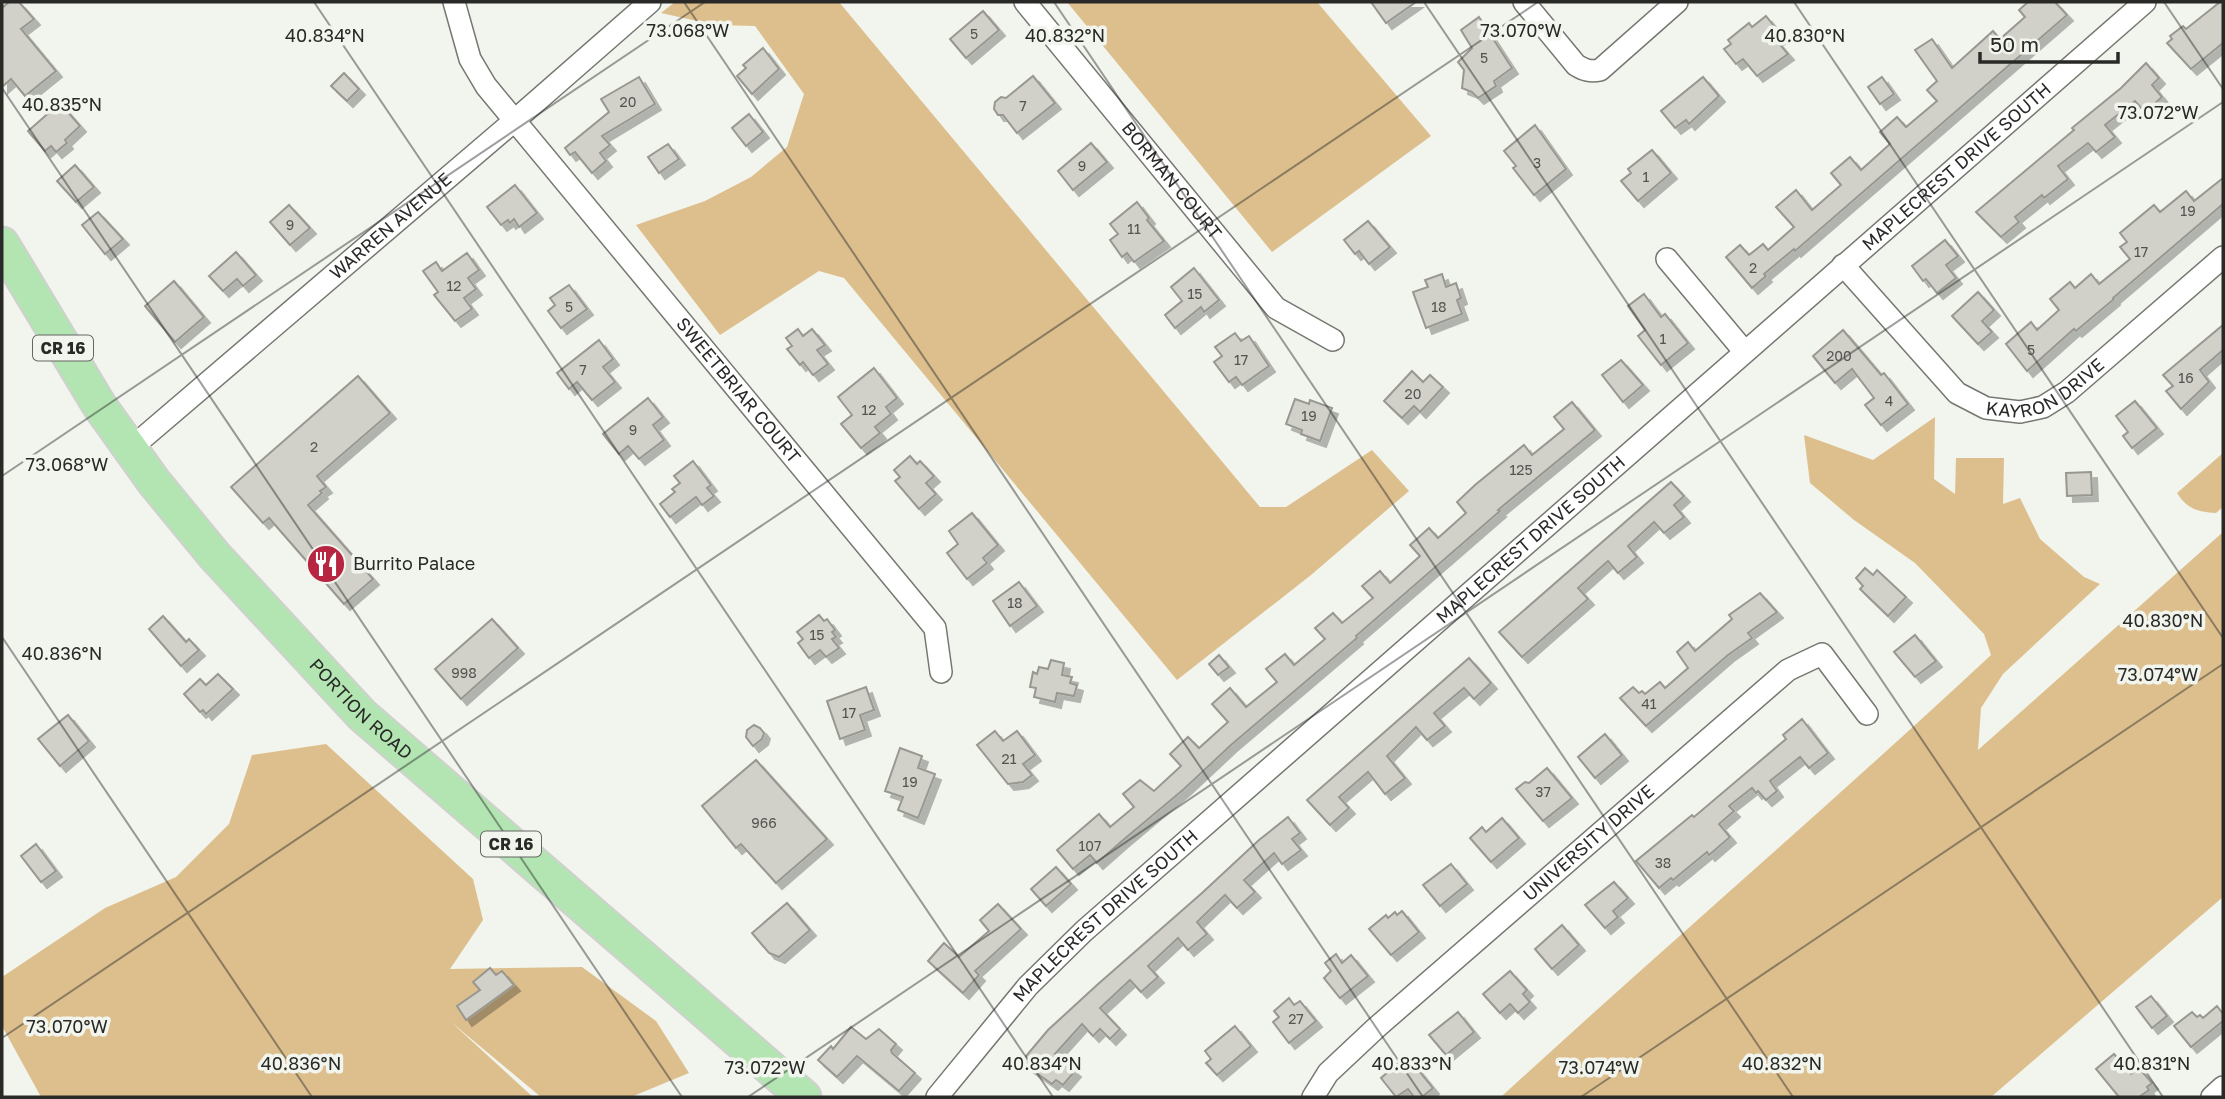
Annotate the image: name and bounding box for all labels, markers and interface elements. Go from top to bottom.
text: 73.068°W [647,19,729,41]
text: 73.070°W [1480,19,1562,41]
scale bar [1980,21,2118,65]
text: 40.834°N [285,24,365,46]
text: 40.832°N [1025,24,1105,46]
text: 40.830°N [1765,24,1845,46]
house number: 5 [970,25,978,42]
text: 50 m [1990,31,2039,57]
house number: 5 [1480,49,1488,66]
street label: MAPLECREST DRIVE SOUTH [1857,77,2055,255]
text: 40.835°N [22,93,102,115]
house number: 20 [620,93,636,110]
house number: 7 [1019,97,1027,114]
text: 73.072°W [2118,101,2198,123]
street label: BORMAN COURT [1118,117,1227,243]
house number: 3 [1533,154,1541,171]
house number: 9 [1078,157,1086,174]
street label: WARREN AVENUE [325,167,456,284]
house number: 1 [1643,168,1650,185]
house number: 19 [2180,202,2196,219]
house number: 9 [286,216,294,233]
house number: 11 [1127,220,1141,237]
house number: 17 [2134,243,2148,260]
house number: 2 [1749,259,1757,276]
house number: 12 [447,277,461,294]
house number: 15 [1188,285,1202,302]
house number: 5 [565,298,573,315]
house number: 18 [1431,298,1447,315]
street label: SWEETBRIAR COURT [672,313,806,467]
house number: 1 [1660,330,1667,347]
road number: CR 16 [33,336,93,360]
house number: 5 [2027,341,2035,358]
house number: 200 [1826,347,1852,364]
house number: 17 [1234,351,1248,368]
street label: KAYRON DRIVE [1985,353,2108,422]
house number: 7 [579,361,587,378]
house number: 16 [2178,369,2194,386]
house number: 20 [1405,385,1421,402]
house number: 4 [1885,392,1893,409]
house number: 12 [862,401,876,418]
house number: 19 [1301,407,1317,424]
house number: 9 [629,421,637,438]
house number: 2 [310,438,318,455]
street label: MAPLECREST DRIVE SOUTH [1431,450,1629,628]
text: 73.068°W [26,453,108,475]
house number: 125 [1509,461,1533,478]
restaurant icon: Burrito Palace [305,543,347,585]
place label: Burrito Palace [353,552,475,574]
house number: 18 [1007,594,1023,611]
text: 40.830°N [2123,609,2203,631]
house number: 15 [810,626,824,643]
text: 40.836°N [22,642,102,664]
street label: PORTION ROAD [305,653,417,764]
text: 73.074°W [2118,663,2198,685]
house number: 998 [451,664,477,681]
house number: 41 [1641,695,1657,712]
house number: 17 [842,704,856,721]
house number: 21 [1002,750,1017,767]
house number: 19 [902,773,918,790]
street label: UNIVERSITY DRIVE [1518,779,1658,905]
house number: 37 [1535,783,1551,800]
house number: 966 [751,814,777,831]
street label: MAPLECREST DRIVE SOUTH [1008,825,1202,1006]
road number: CR 16 [481,832,541,856]
house number: 107 [1079,837,1101,854]
house number: 38 [1655,854,1671,871]
house number: 27 [1288,1010,1304,1027]
text: 73.070°W [26,1015,108,1037]
text: 40.836°N [261,1052,341,1074]
text: 40.834°N [1002,1052,1082,1074]
text: 40.833°N [1372,1052,1452,1074]
text: 40.832°N [1742,1052,1822,1074]
text: 40.831°N [2113,1052,2191,1074]
text: 73.072°W [725,1056,805,1078]
text: 73.074°W [1559,1056,1639,1078]

